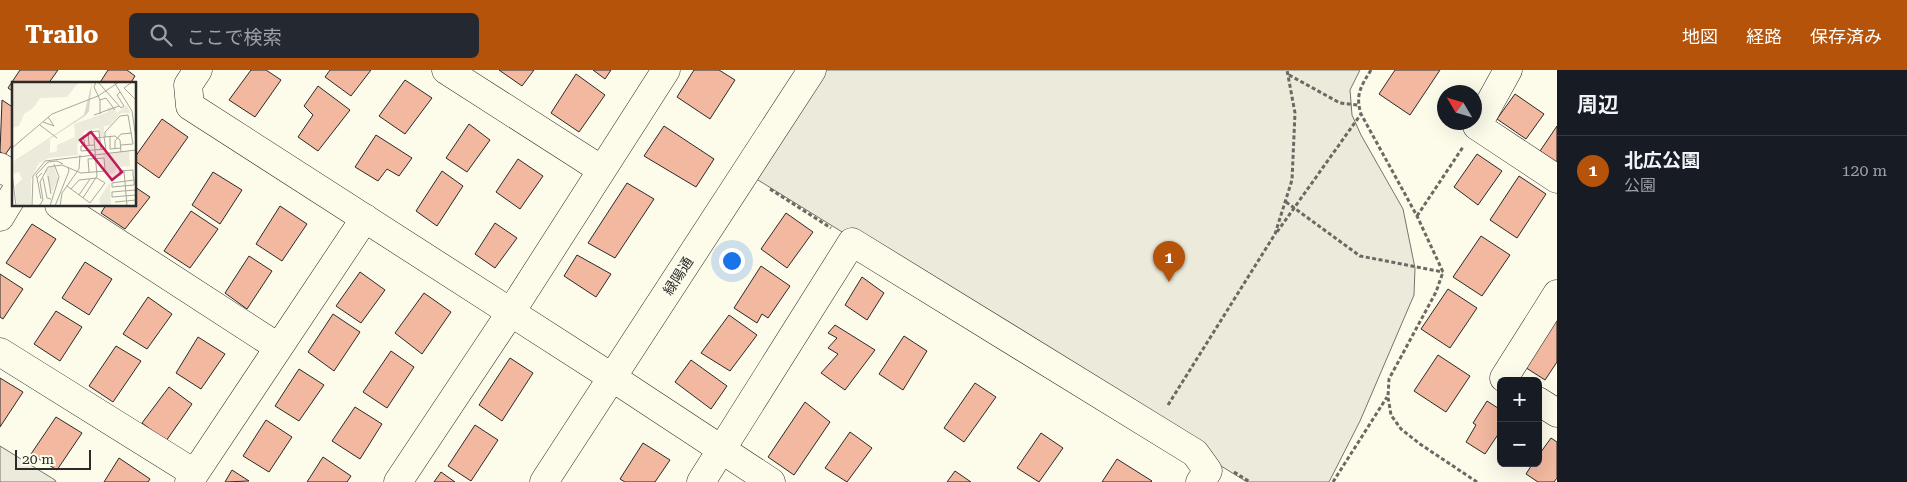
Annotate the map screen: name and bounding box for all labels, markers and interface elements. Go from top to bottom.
search box [129,13,479,58]
text: Trailo [25,21,99,49]
icon: search [147,21,175,49]
text: ここで検索 [187,26,282,49]
text: 地図 [1682,26,1718,47]
text: 経路 [1746,26,1782,47]
text: 保存済み [1810,26,1882,47]
inset map [12,82,136,206]
north arrow [1437,85,1482,130]
text: 周辺 [1577,93,1619,117]
text: 北広公園 [1624,149,1700,172]
text: 1 [1589,161,1597,180]
text: 120 m [1841,161,1887,180]
text: 公園 [1624,176,1656,195]
pin: 1 [1153,241,1185,282]
your location [719,248,745,274]
street label: 緑陽通 [660,254,696,298]
map controls [1497,377,1542,467]
button: + [1497,377,1542,422]
button: − [1497,422,1542,467]
scale bar [15,447,91,470]
text: 20 m [22,451,54,467]

